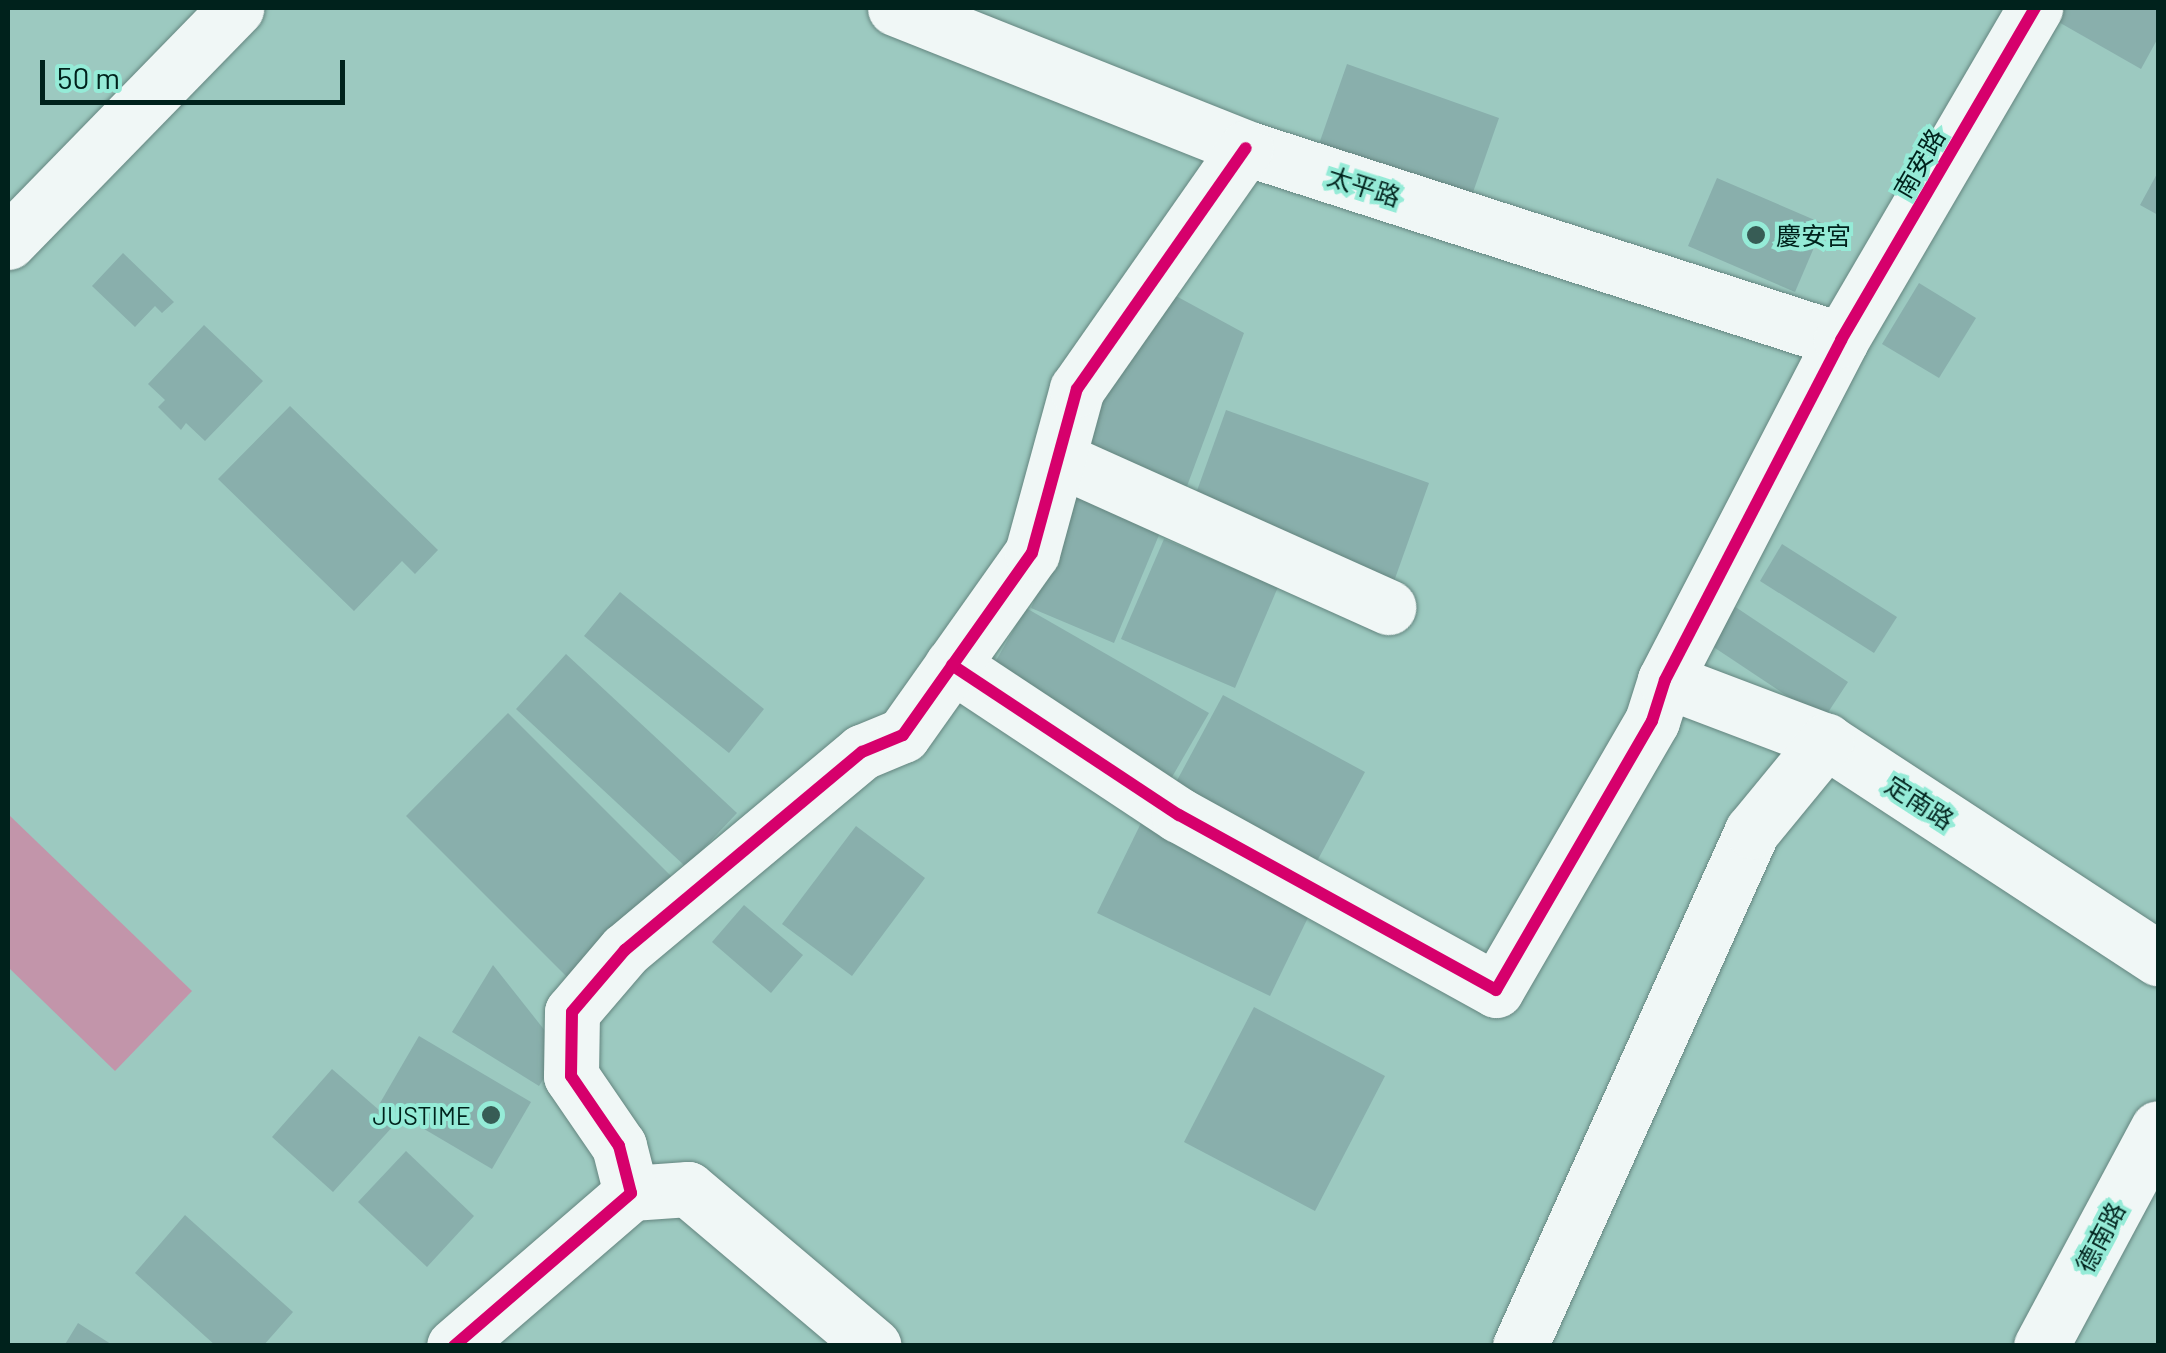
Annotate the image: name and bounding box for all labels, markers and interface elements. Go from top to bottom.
scale bar [45,40,350,102]
text: 50 m [57,59,120,95]
street label: 南安路 [1887,123,1951,203]
street label: 太平路 [1324,160,1404,212]
place label: 慶安宮 [1776,220,1851,250]
marker: 慶安宮 [1745,224,1767,246]
street label: 定南路 [1880,769,1960,835]
place label: JUSTIME [373,1100,471,1130]
marker: JUSTIME [480,1104,502,1126]
street label: 德南路 [2069,1197,2131,1277]

